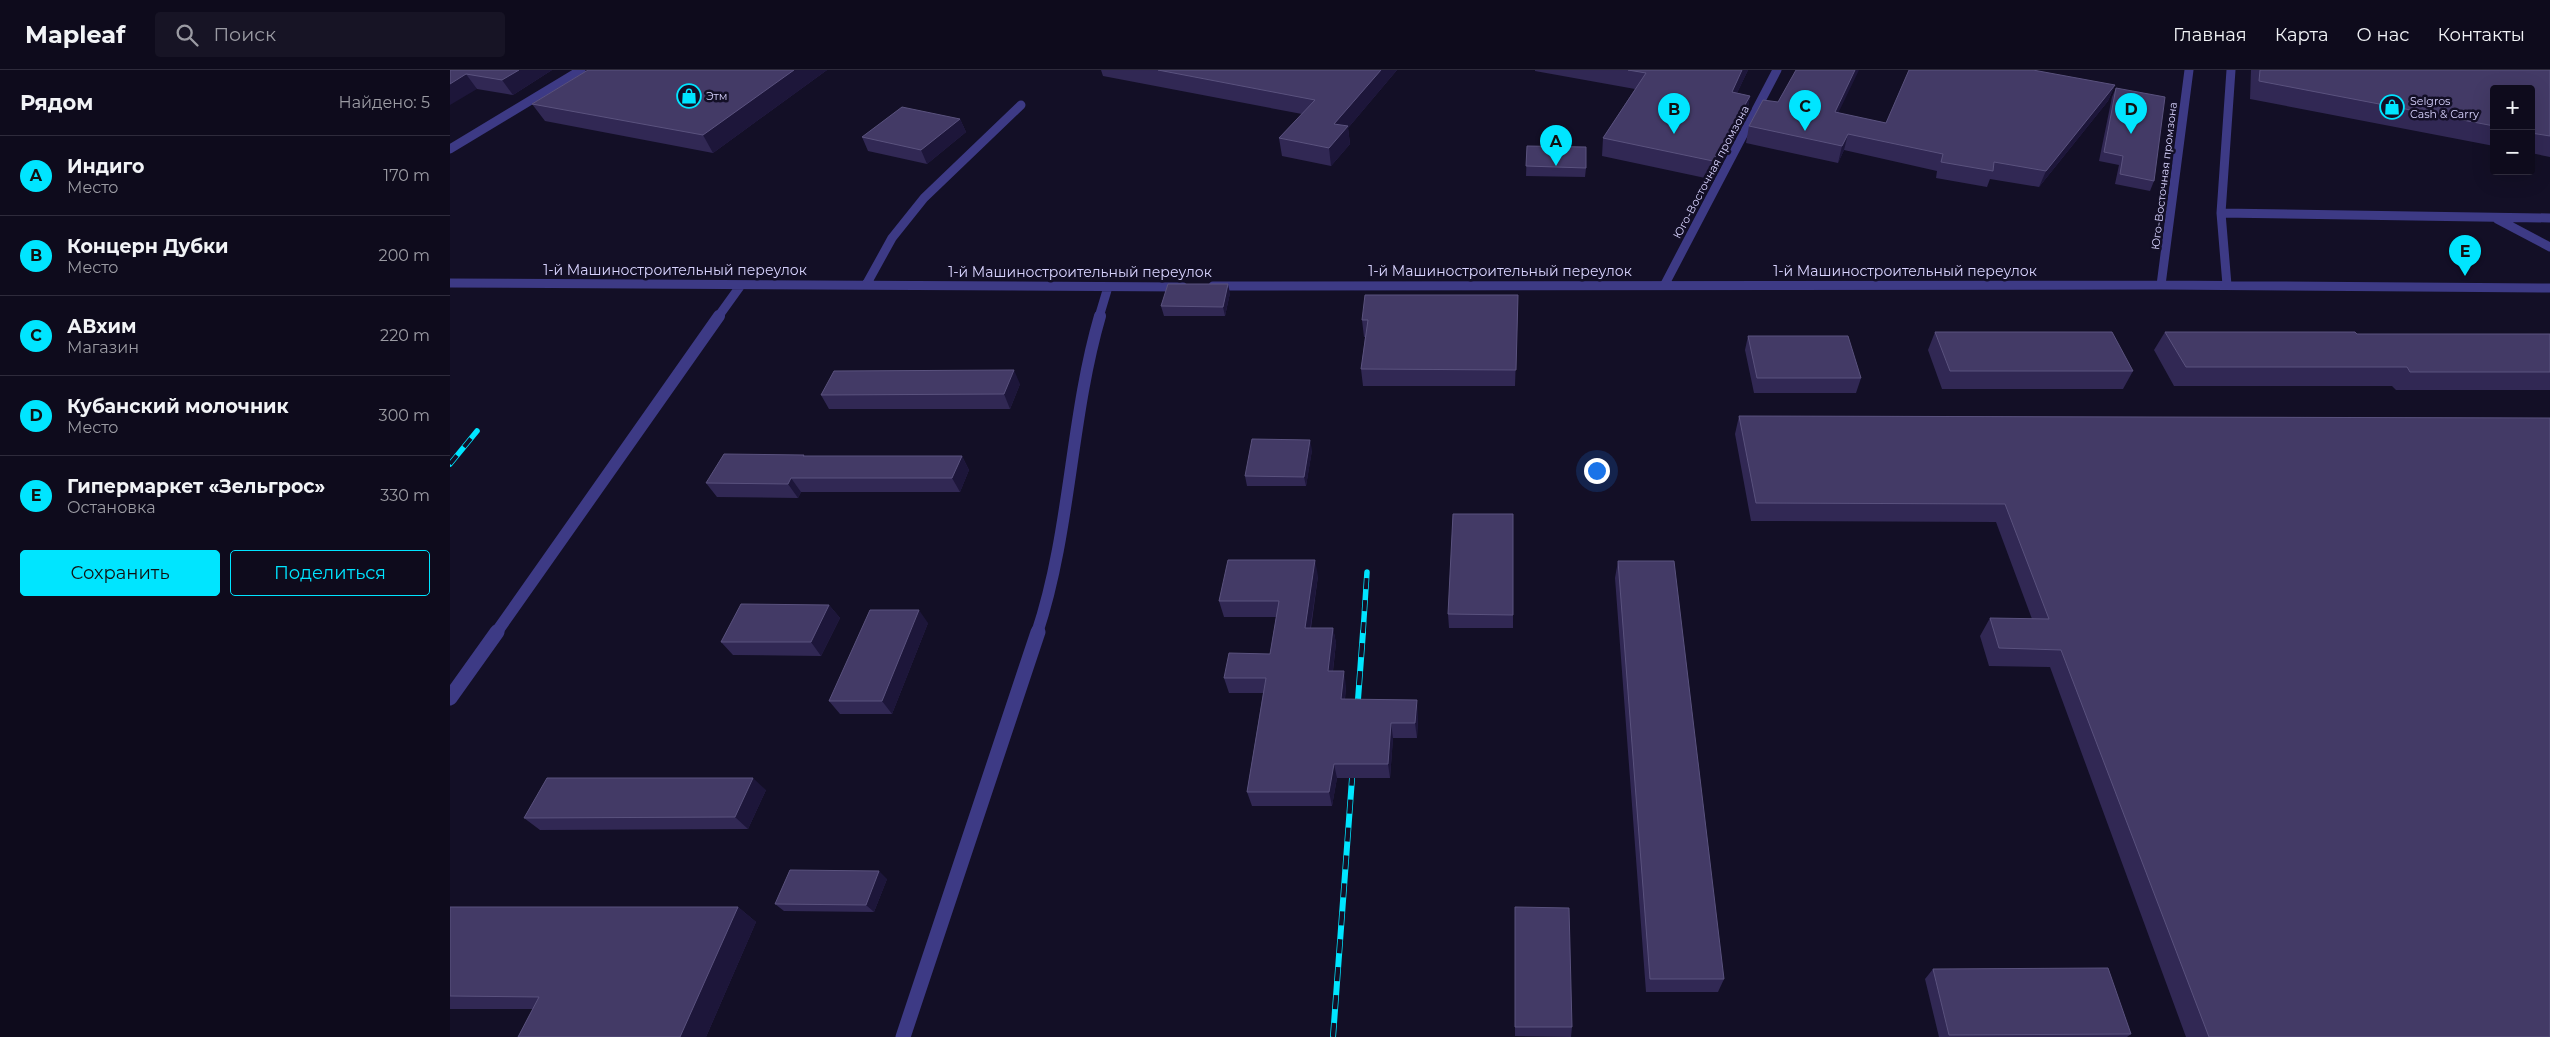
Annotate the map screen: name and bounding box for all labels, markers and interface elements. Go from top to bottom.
search box [155,12,505,57]
text: Mapleaf [25,20,125,49]
icon: search [173,21,201,49]
text: Поиск [213,23,276,46]
text: Главная [2173,24,2247,46]
text: Карта [2275,24,2329,46]
text: О нас [2357,24,2409,46]
text: Контакты [2437,24,2525,46]
shop icon: Этм [676,83,702,109]
map controls [2490,85,2535,175]
button: + [2490,85,2535,130]
place label: Этм [706,89,728,103]
text: Рядом [20,90,93,115]
pin: C [1789,90,1821,131]
text: Найдено: 5 [339,93,430,112]
pin: B [1658,93,1690,134]
pin: D [2115,93,2147,134]
shop icon: Selgros Cash & Carry [2379,94,2405,120]
place label: Selgros Cash & Carry [2410,94,2479,121]
street label: Юго-Восточная промзона [2148,101,2180,251]
street label: Юго-Восточная промзона [1670,103,1752,241]
pin: A [1540,125,1572,166]
button: − [2490,130,2535,175]
text: Индиго [67,155,144,178]
text: A [30,166,42,185]
text: 170 m [383,166,430,185]
text: Место [67,178,119,197]
text: Концерн Дубки [67,235,229,258]
pin: E [2449,235,2481,276]
text: B [30,246,42,265]
text: 200 m [379,246,430,265]
text: Место [67,258,119,277]
street label: 1-й Машиностроительный переулок [543,261,807,279]
street label: 1-й Машиностроительный переулок [1368,262,1632,280]
street label: 1-й Машиностроительный переулок [1773,262,2037,280]
street label: 1-й Машиностроительный переулок [948,263,1212,281]
text: АВхим [67,315,137,338]
text: C [30,326,42,345]
text: 220 m [380,326,430,345]
text: Магазин [67,338,139,357]
text: Кубанский молочник [67,395,289,418]
text: D [29,406,43,425]
text: 300 m [379,406,430,425]
text: Место [67,418,119,437]
your location [1584,458,1610,484]
text: Гипермаркет «Зельгрос» [67,475,325,498]
text: E [31,486,41,505]
text: 330 m [380,486,430,505]
text: Остановка [67,498,156,517]
button: Сохранить [20,550,220,596]
button: Поделиться [230,550,430,596]

